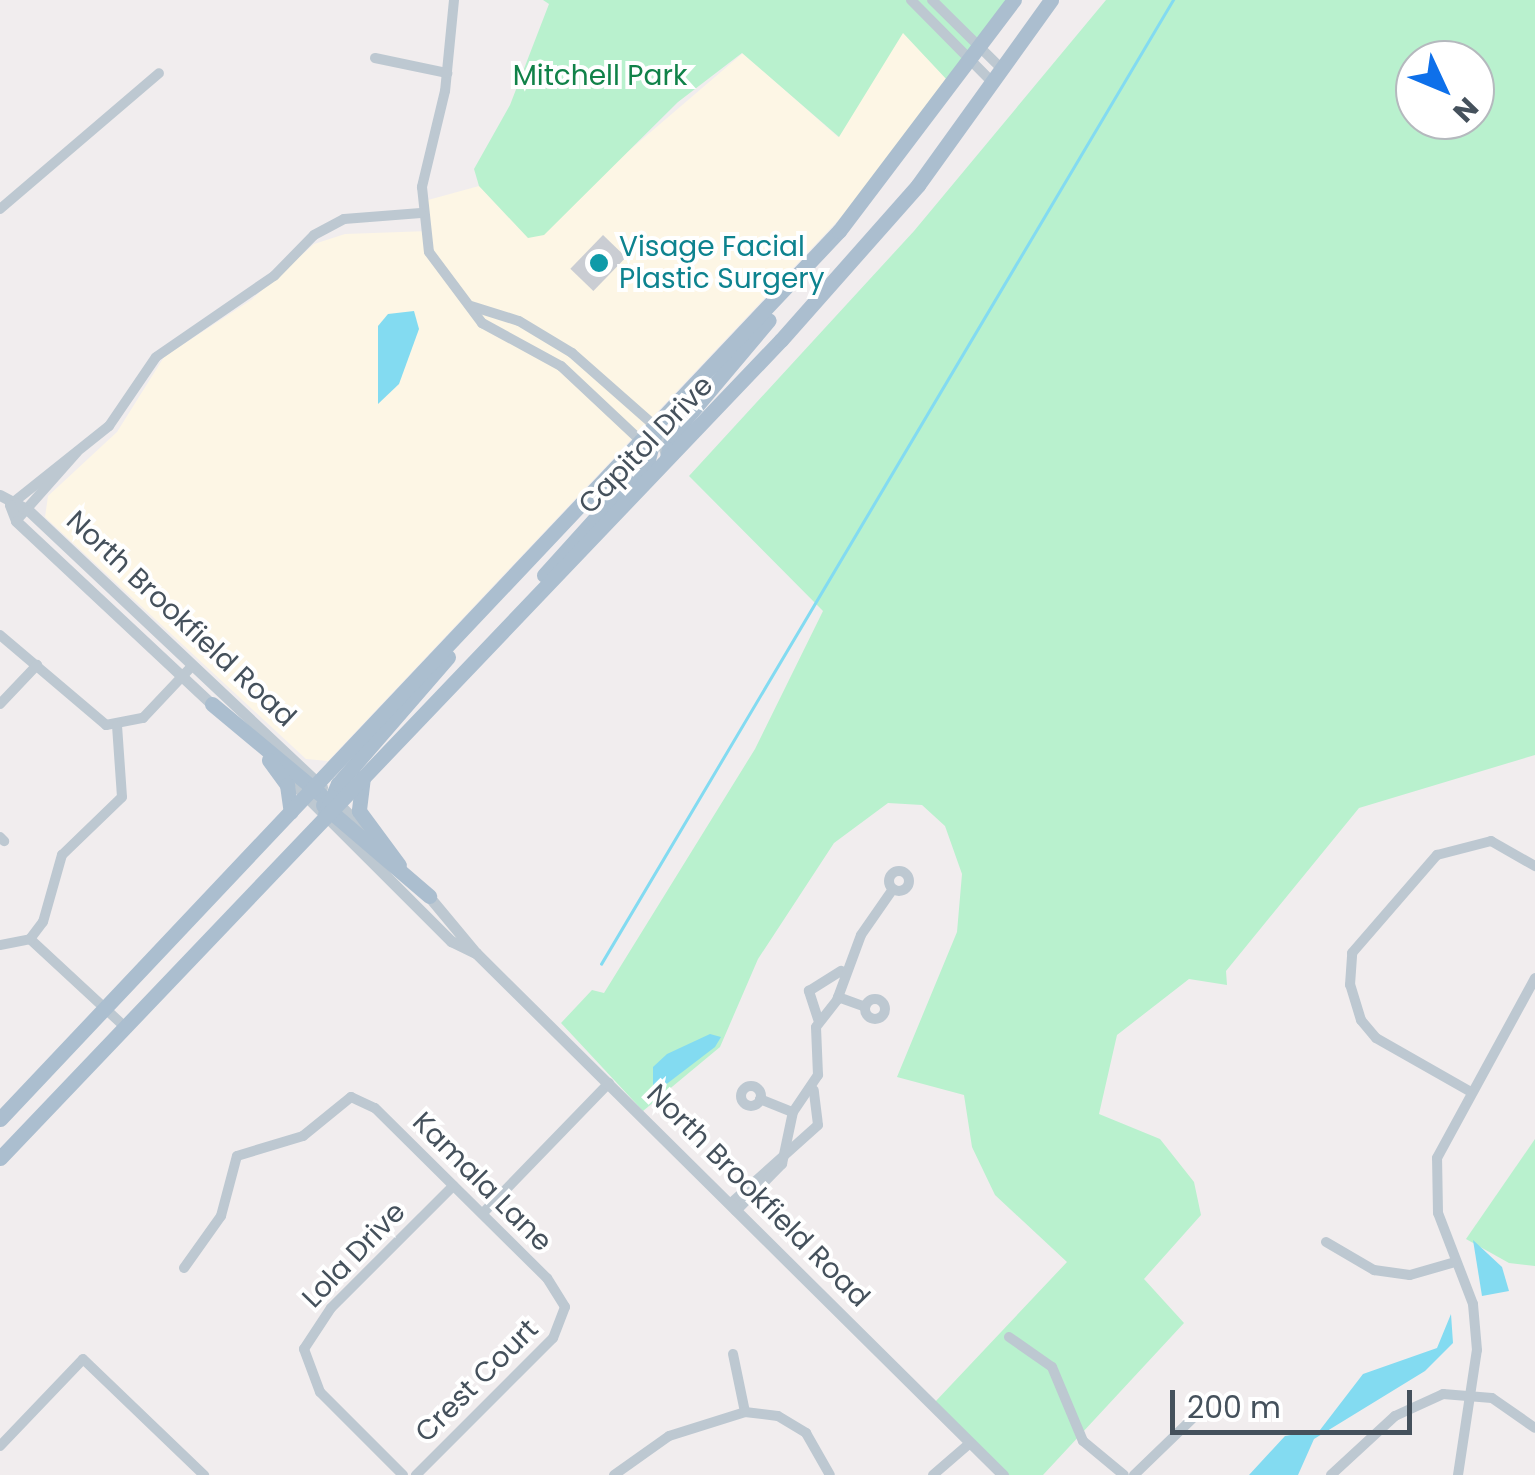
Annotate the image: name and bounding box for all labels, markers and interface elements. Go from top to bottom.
north arrow [1395,40,1495,140]
park label: Mitchell Park [513,59,687,93]
text: N [1444,89,1487,131]
place label: Visage Facial Plastic Surgery [619,230,824,296]
marker: Visage Facial Plastic Surgery [588,252,610,274]
street label: Capitol Drive [572,369,720,521]
street label: North Brookfield Road [59,504,303,734]
street label: North Brookfield Road [640,1078,876,1314]
street label: Kamala Lane [405,1105,559,1259]
street label: Lola Drive [296,1195,412,1315]
street label: Crest Court [409,1313,545,1449]
scale bar [1175,1370,1418,1432]
text: 200 m [1187,1386,1281,1429]

